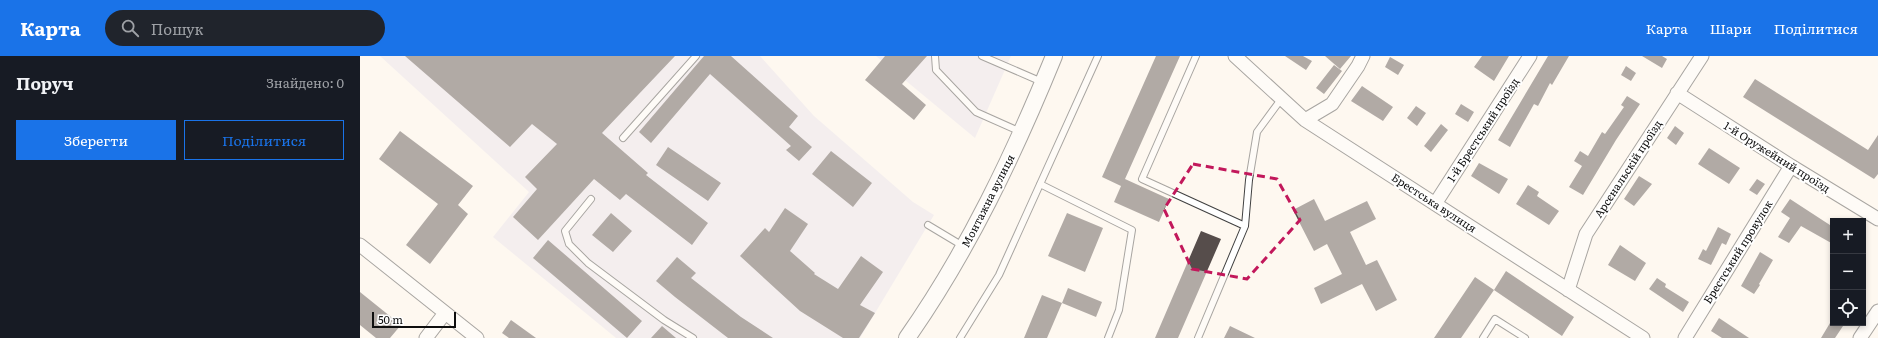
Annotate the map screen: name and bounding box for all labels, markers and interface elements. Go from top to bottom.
search box [105,10,385,46]
text: Карта [20,14,81,42]
icon: search [119,17,141,39]
text: Пошук [151,17,203,40]
text: Карта [1646,18,1688,38]
text: Шари [1710,18,1752,38]
text: Поділитися [1774,18,1858,38]
text: Поруч [16,70,73,95]
text: Знайдено: 0 [266,73,344,92]
street label: 1-й Брестський проїзд [1442,74,1522,185]
street label: Арсєнальскій проїзд [1589,116,1665,220]
street label: 1-й Оружейний проїзд [1721,117,1834,196]
button: Зберегти [16,120,176,160]
button: Поділитися [184,120,344,160]
street label: Монтажна вулиця [957,151,1018,250]
street label: Брестська вулиця [1389,169,1480,236]
street label: Брестський провулок [1699,196,1776,306]
map controls [1830,218,1866,326]
button: + [1830,218,1866,254]
button: − [1830,254,1866,290]
button: locate [1830,290,1866,326]
scale bar [372,310,456,329]
text: 50 m [378,311,403,327]

